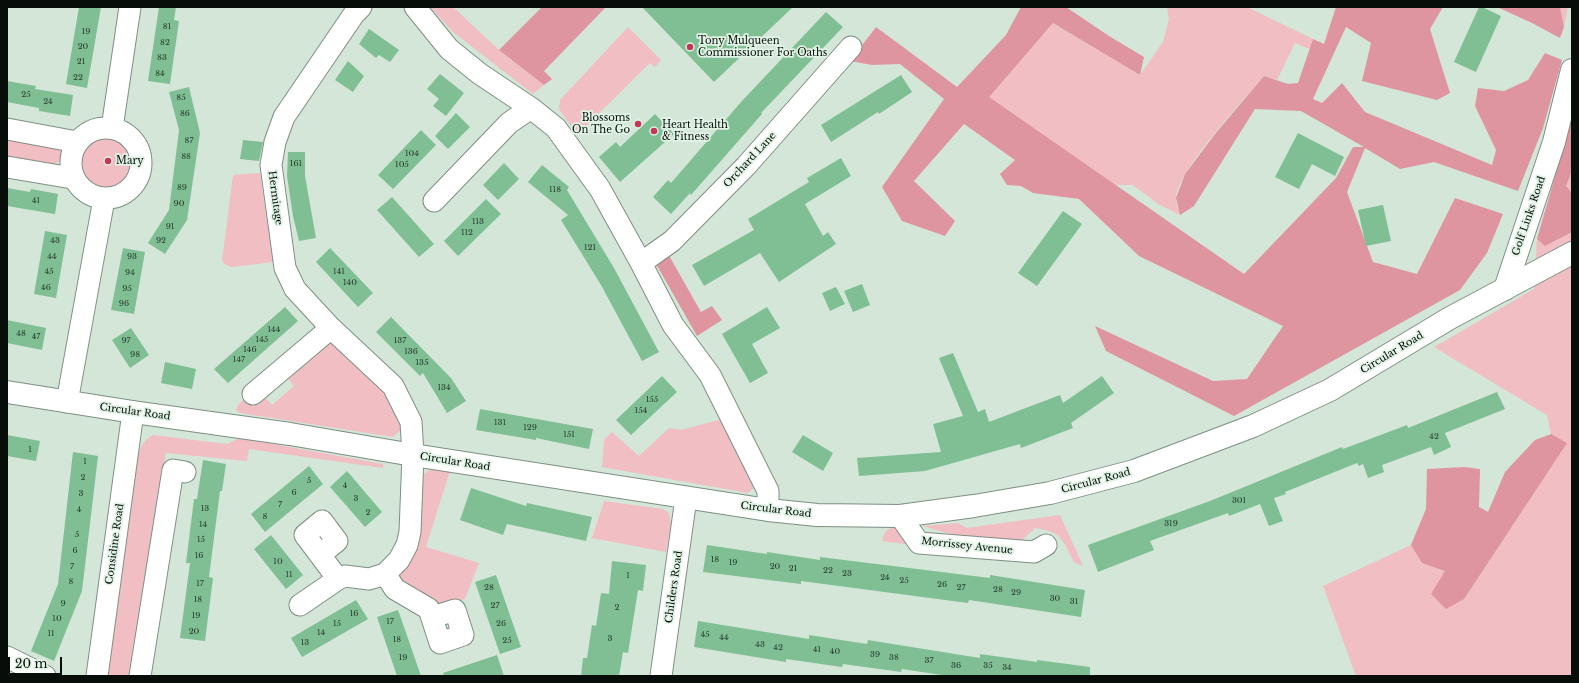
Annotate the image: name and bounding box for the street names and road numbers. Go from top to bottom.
street label: Orchard Lane [721,130,779,190]
street label: Hermitage [265,170,285,226]
street label: Golf Links Road [1510,175,1548,257]
street label: Circular Road [1358,330,1426,376]
street label: Circular Road [99,401,171,423]
street label: Circular Road [419,451,491,473]
street label: Circular Road [1060,466,1132,496]
street label: Circular Road [740,500,812,520]
street label: Considine Road [103,503,127,585]
street label: Morrissey Avenue [921,535,1013,557]
street label: Childers Road [663,550,685,624]

